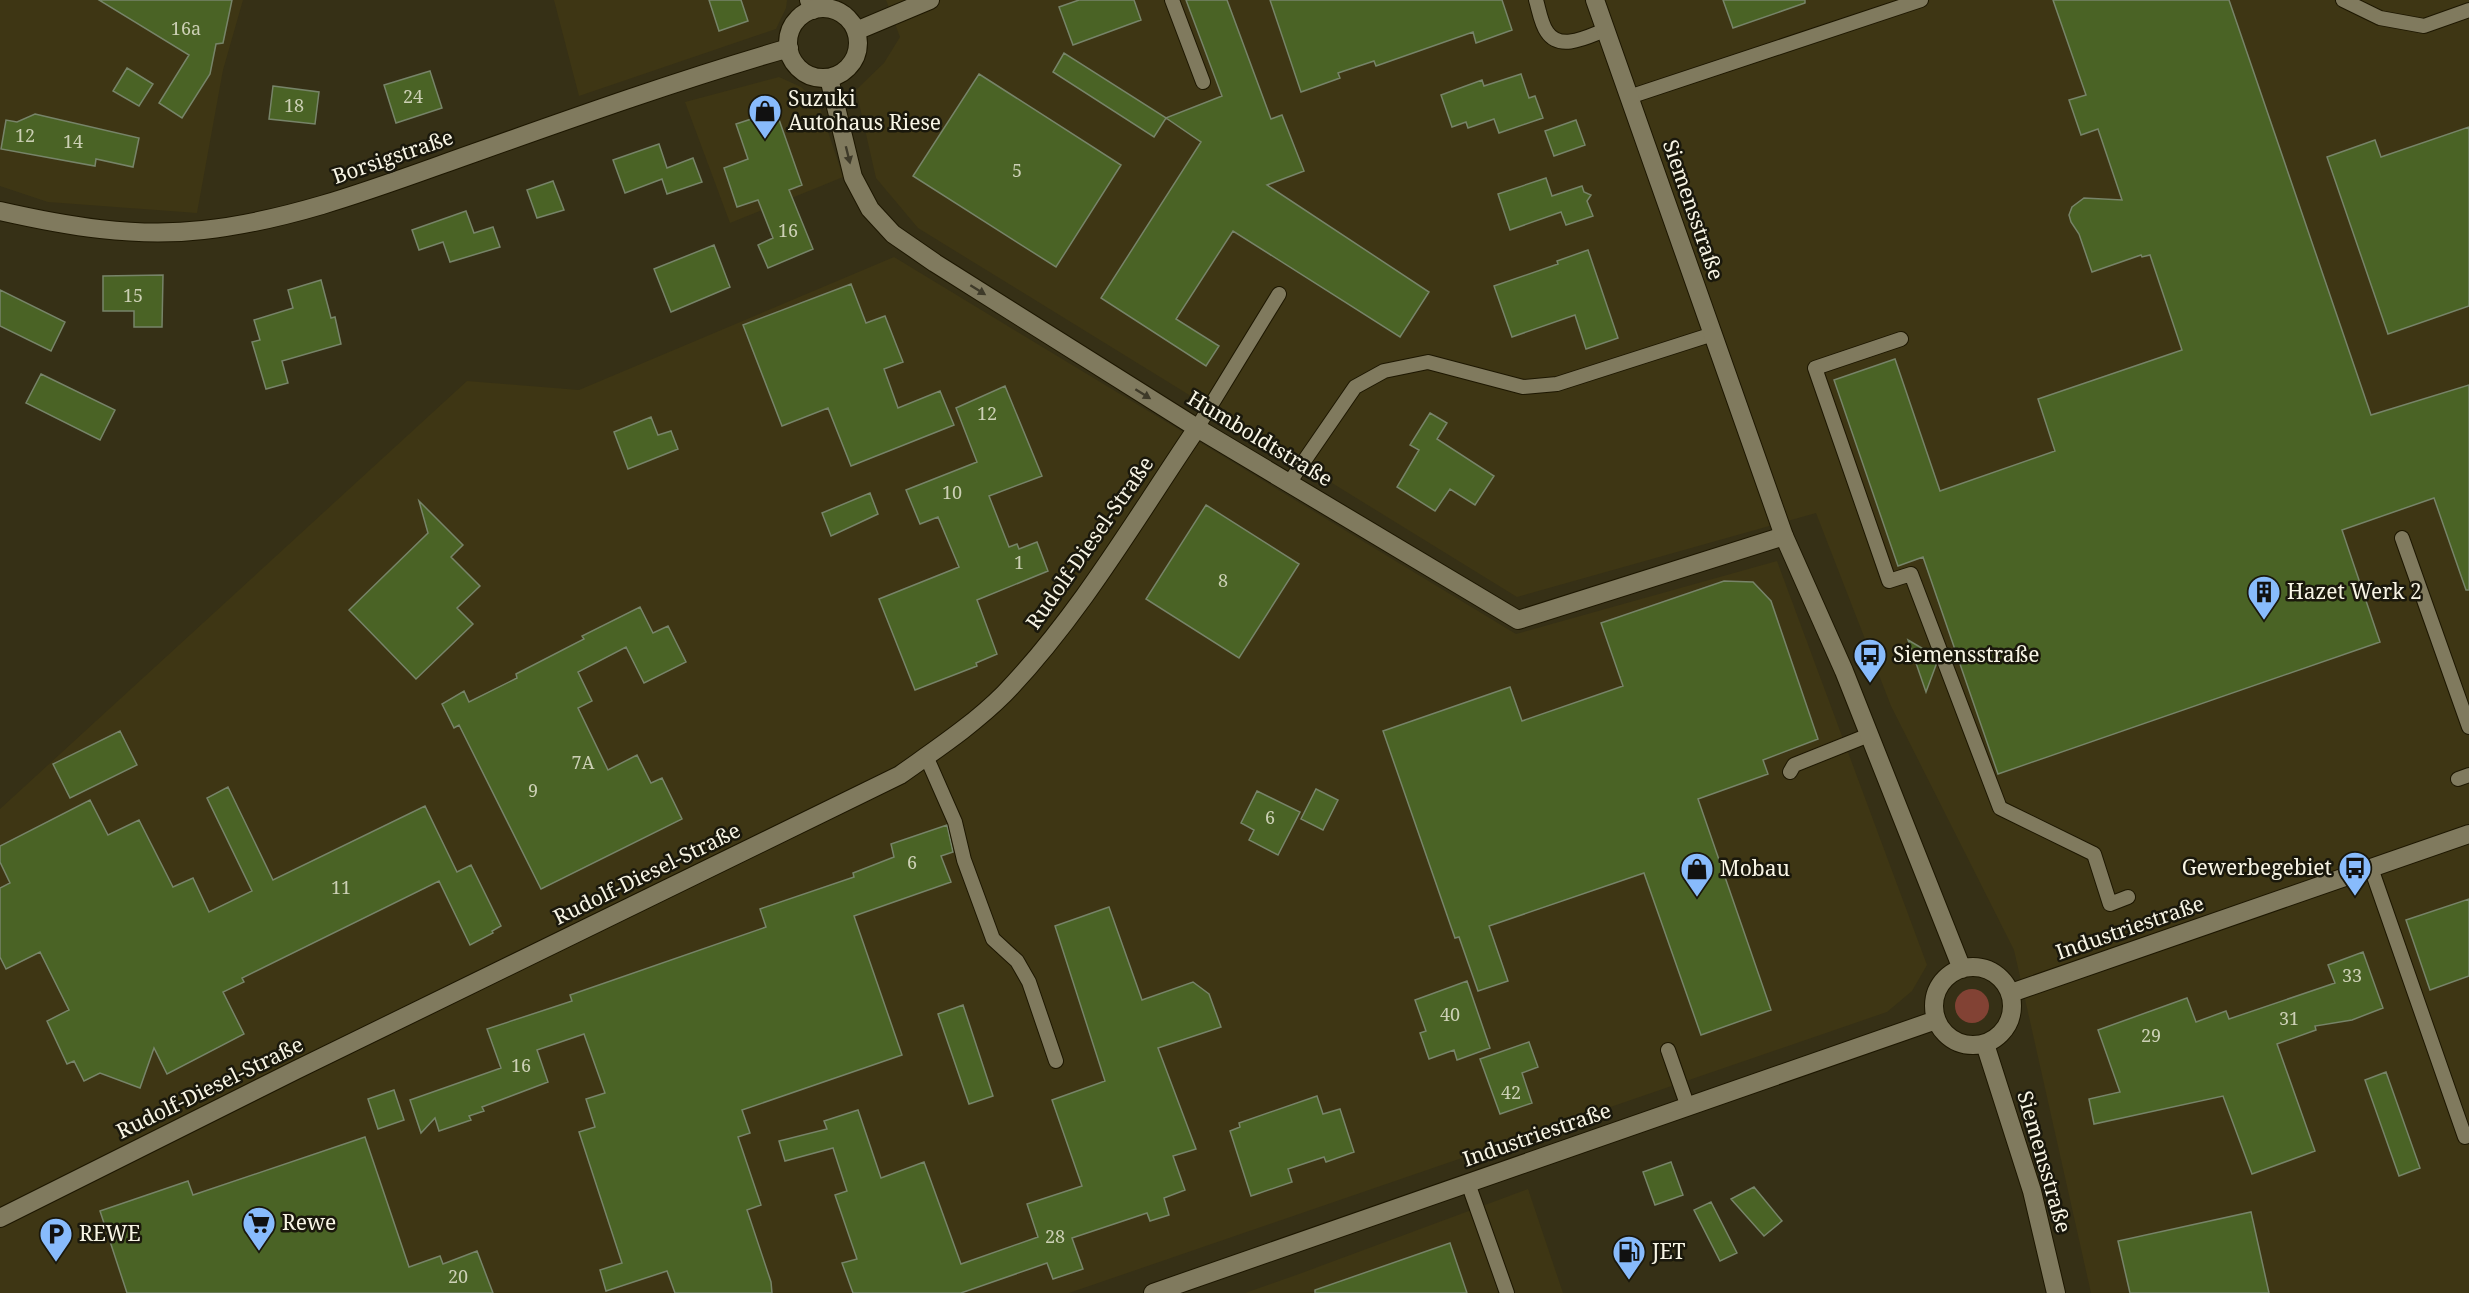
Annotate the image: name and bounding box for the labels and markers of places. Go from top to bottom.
place label: Suzuki Autohaus Riese [788,84,941,136]
shop icon: Suzuki Autohaus Riese [747,93,783,140]
building icon: Hazet Werk 2 [2246,574,2282,621]
place label: Hazet Werk 2 [2287,577,2422,605]
bus stop icon: Siemensstraße [1852,637,1888,684]
place label: Siemensstraße [1893,640,2039,668]
bus stop icon: Gewerbegebiet [2337,850,2373,897]
shop icon: Mobau [1679,851,1715,898]
place label: Gewerbegebiet [2182,853,2332,881]
place label: Mobau [1720,854,1790,882]
supermarket icon: Rewe [241,1205,277,1252]
place label: Rewe [282,1208,336,1236]
parking icon: REWE [38,1216,74,1263]
place label: REWE [79,1219,141,1247]
fuel station icon: JET [1611,1234,1647,1281]
place label: JET [1651,1237,1686,1265]

